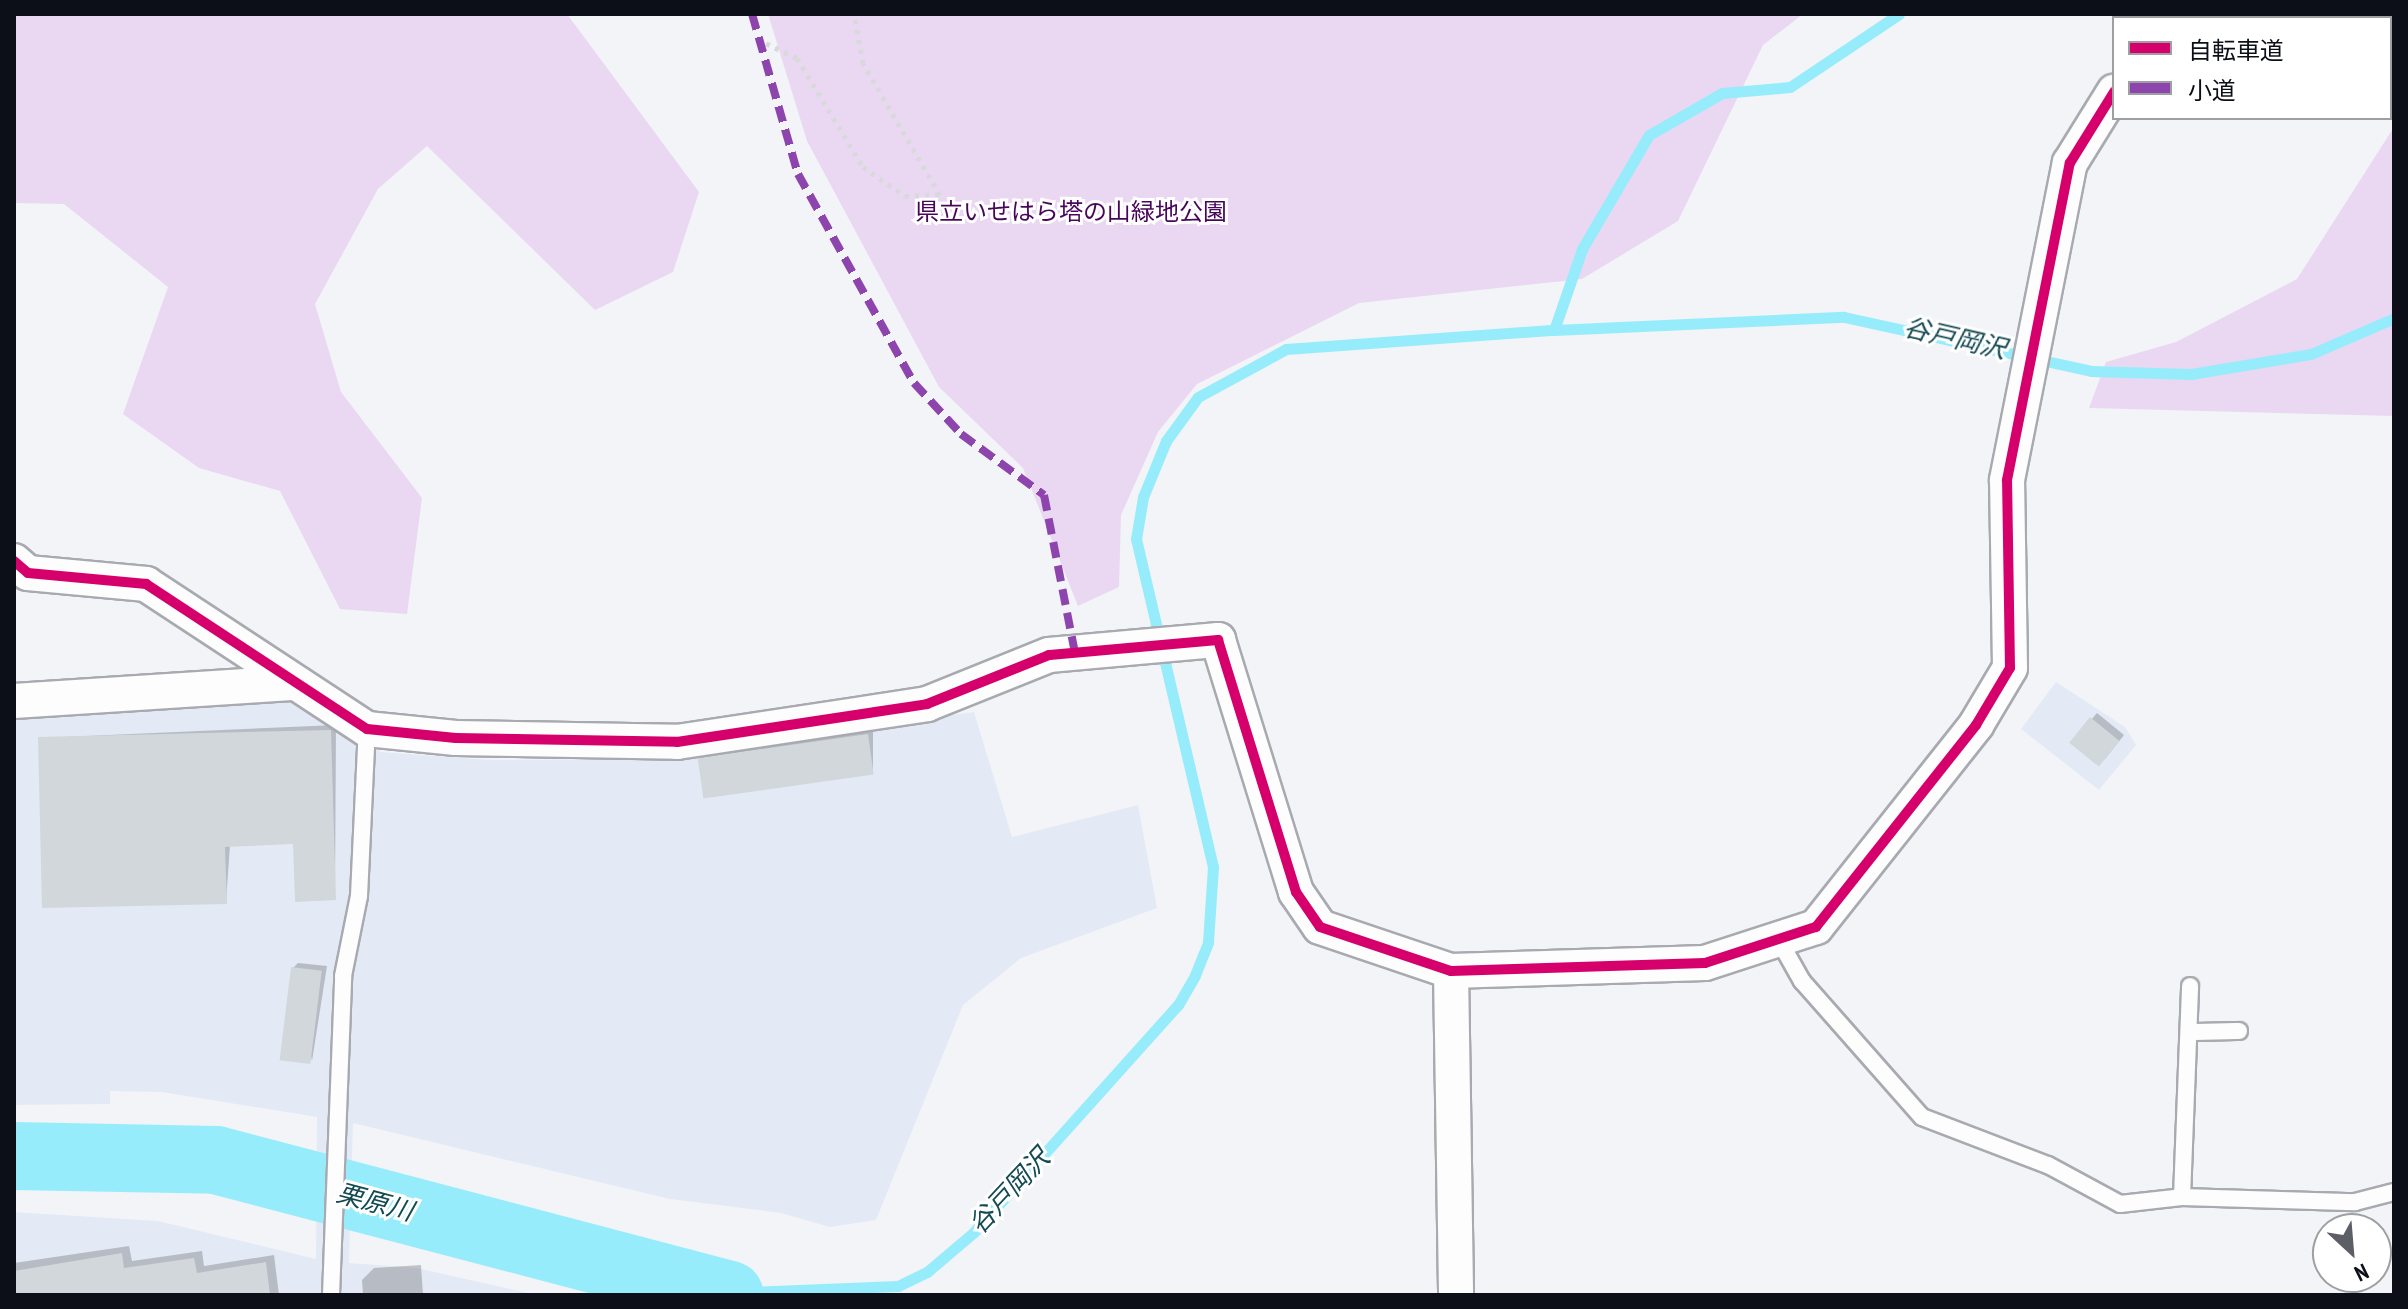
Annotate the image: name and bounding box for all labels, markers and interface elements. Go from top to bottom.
legend [2112,16,2392,120]
text: 自転車道 [2188,35,2284,66]
text: 小道 [2188,75,2236,106]
park label: 県立いせはら塔の山緑地公園 [915,198,1227,226]
water label: 谷戸岡沢 [1901,311,2009,365]
water label: 谷戸岡沢 [962,1142,1056,1240]
water label: 栗原川 [333,1177,417,1227]
north arrow [2312,1213,2392,1293]
text: N [2350,1258,2373,1288]

